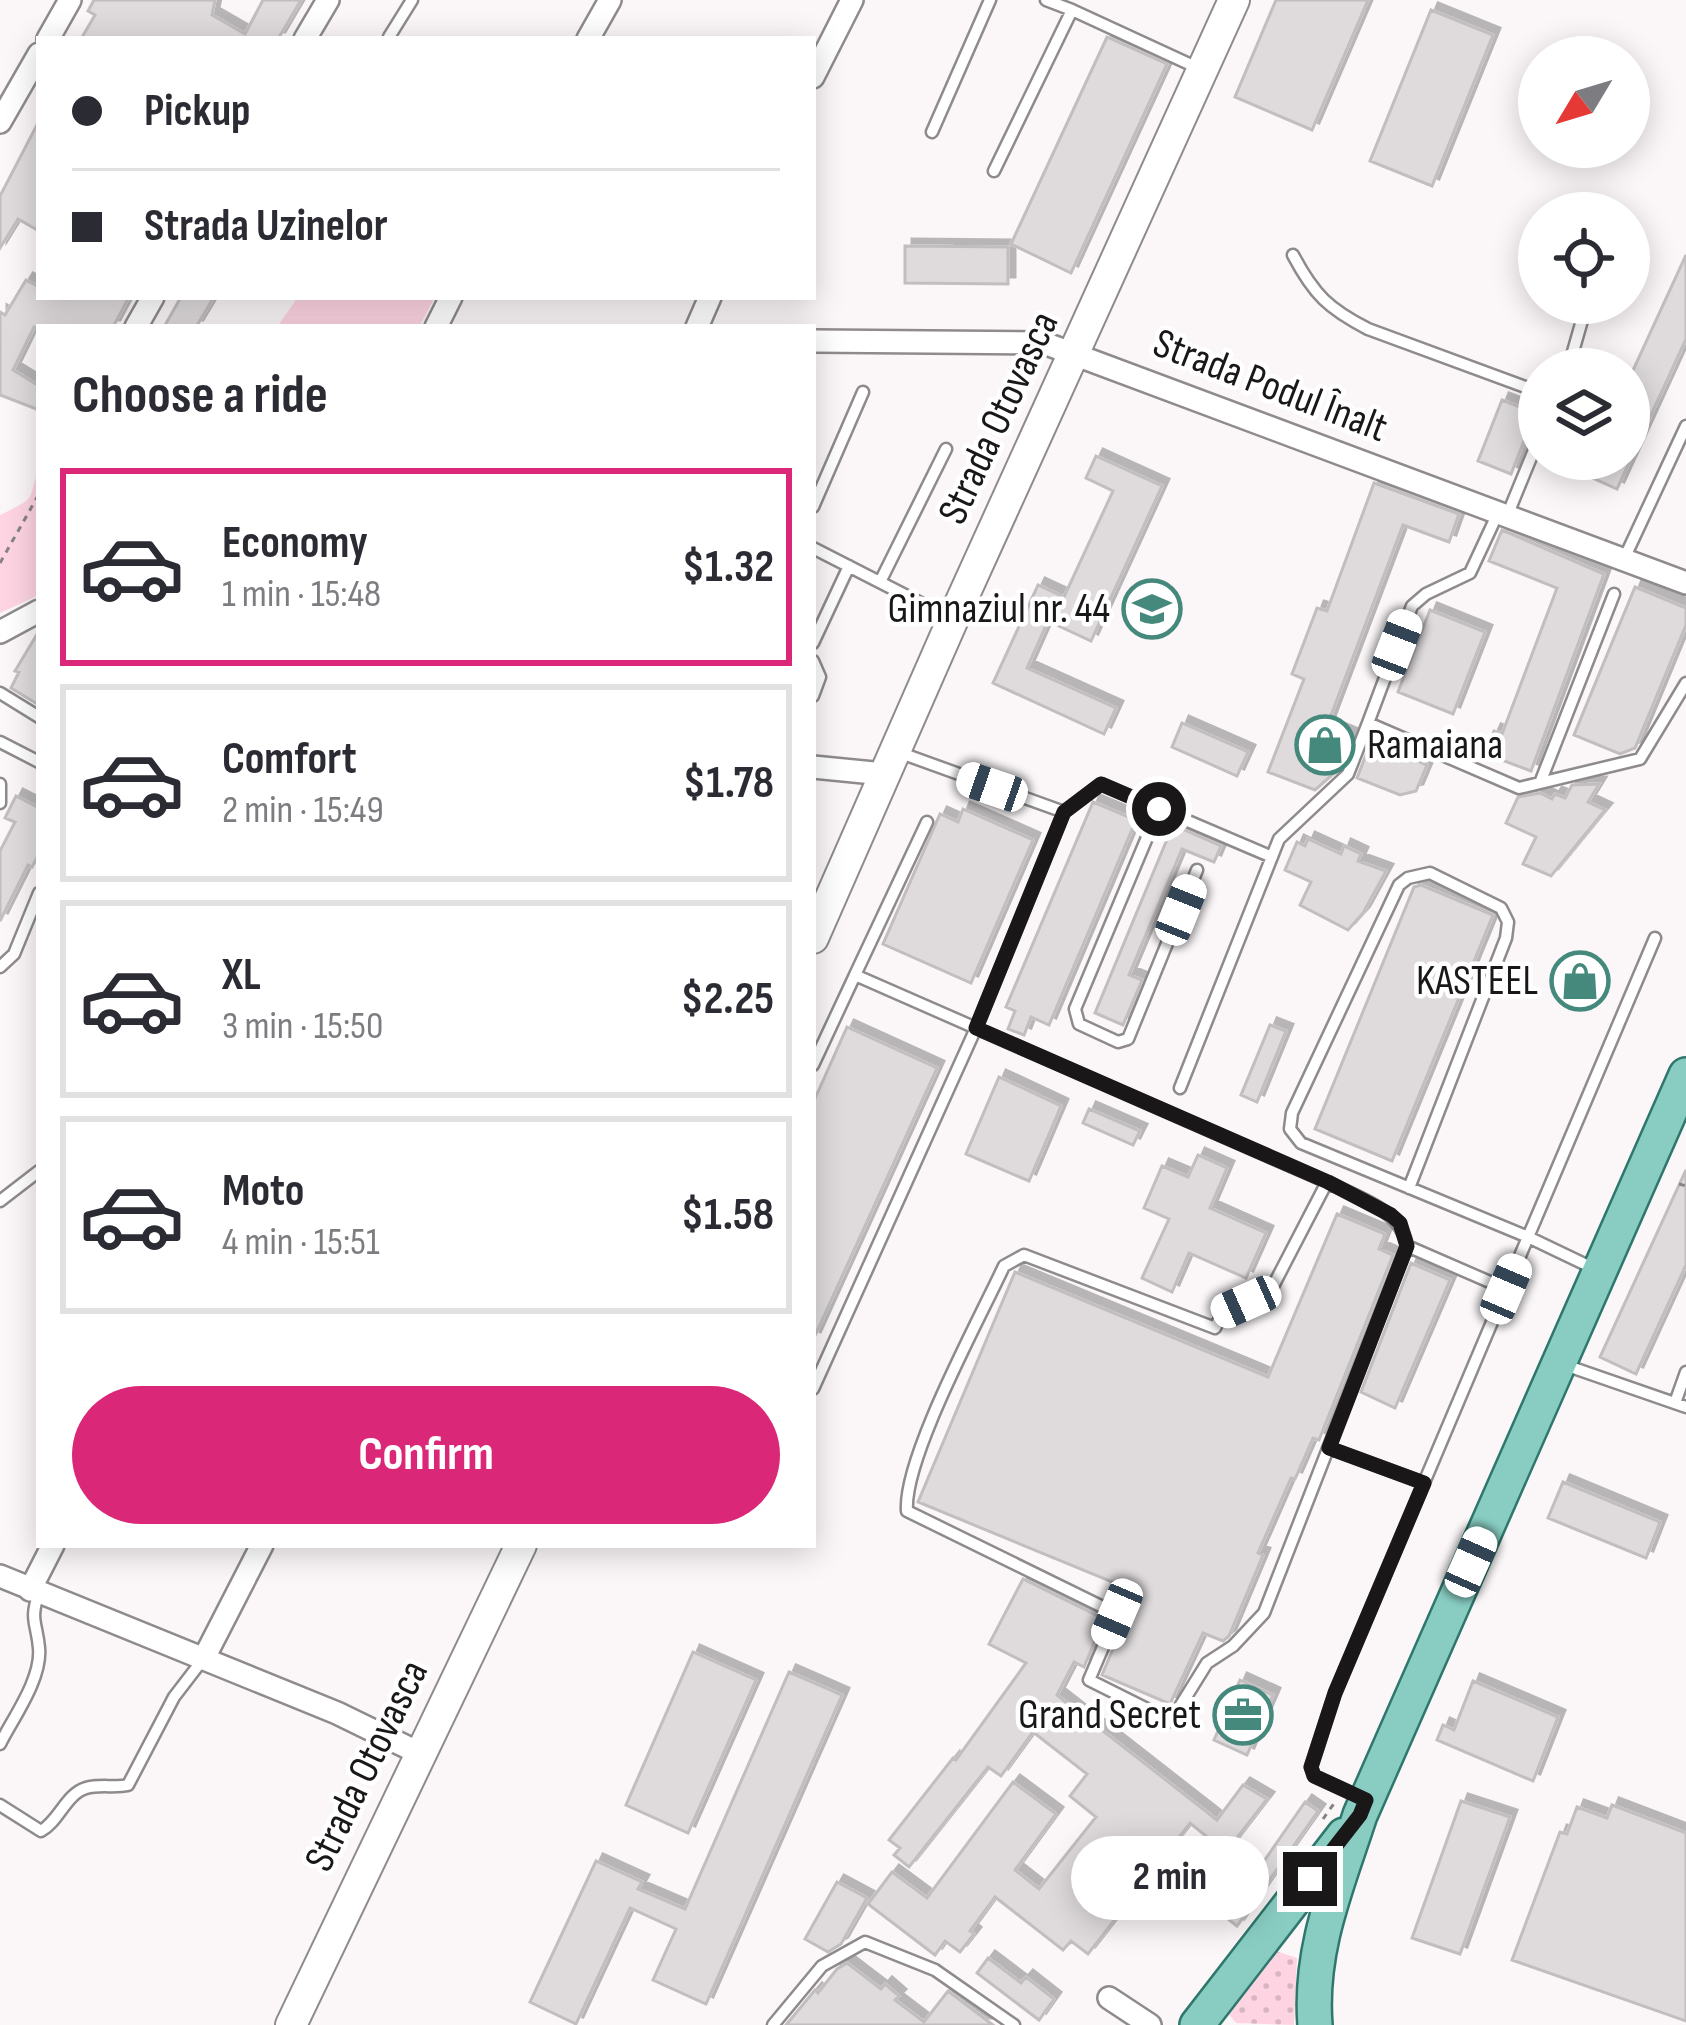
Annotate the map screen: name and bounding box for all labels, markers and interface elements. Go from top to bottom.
north arrow [1518,36,1650,168]
map controls [1518,36,1650,480]
text: Pickup [144,84,251,139]
button: locate [1518,192,1650,324]
text: Strada Uzinelor [144,199,388,254]
street label: Strada Otovasca [928,304,1070,532]
street label: Strada Podul Înalt [1146,318,1394,454]
button: layers [1518,348,1650,480]
text: Choose a ride [72,363,328,428]
icon: car [78,513,186,621]
text: Economy [222,516,368,571]
text: $1.32 [682,540,774,595]
text: 1 min · 15:48 [222,571,381,618]
school or university icon: Gimnaziul nr. 44 [1121,578,1183,640]
place label: Gimnaziul nr. 44 [888,584,1110,635]
car [1367,605,1427,685]
shop icon: Ramaiana [1294,714,1356,776]
place label: Ramaiana [1367,720,1503,771]
icon: car [78,729,186,837]
text: Comfort [222,732,357,787]
text: $1.78 [683,756,774,811]
car [952,758,1032,816]
route start [1132,782,1186,836]
text: 2 min · 15:49 [222,787,384,834]
car [1151,870,1211,950]
icon: car [78,945,186,1053]
text: XL [222,948,261,1003]
shop icon: KASTEEL [1549,950,1611,1012]
place label: KASTEEL [1416,956,1538,1007]
text: $2.25 [681,972,774,1027]
text: 3 min · 15:50 [222,1003,383,1050]
icon: car [78,1161,186,1269]
text: Moto [222,1164,304,1219]
text: $1.58 [681,1188,774,1243]
text: 4 min · 15:51 [222,1219,380,1266]
car [1475,1249,1537,1329]
car [1206,1271,1286,1333]
button: Confirm [72,1386,780,1524]
car [1440,1522,1502,1602]
car [1086,1574,1148,1654]
street label: Strada Otovasca [294,1652,440,1880]
office icon: Grand Secret [1212,1684,1274,1746]
place label: Grand Secret [1018,1690,1201,1741]
callout: 2 min [1070,1837,1268,1921]
route end [1283,1852,1337,1906]
text: 2 min [1133,1854,1207,1901]

